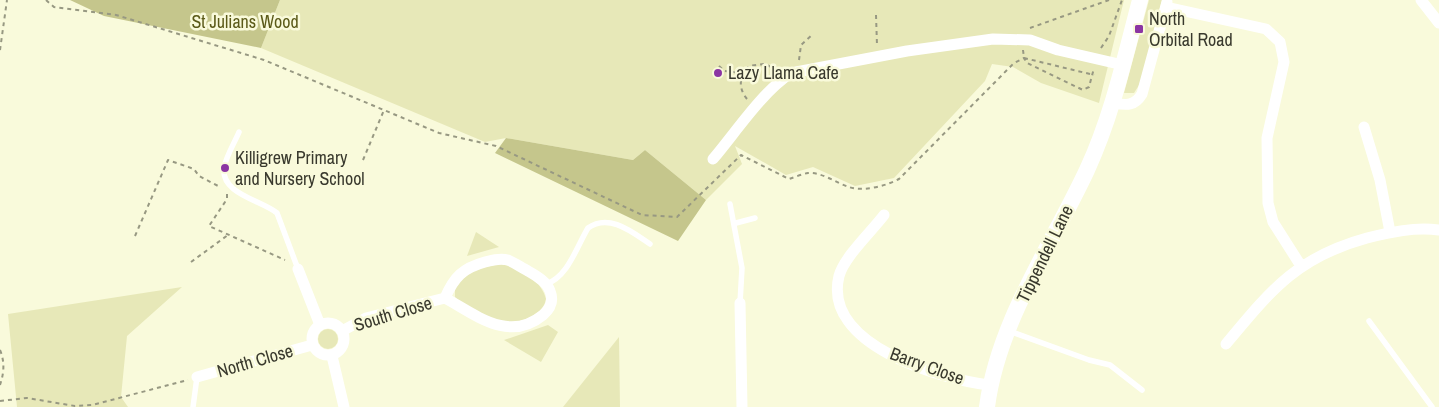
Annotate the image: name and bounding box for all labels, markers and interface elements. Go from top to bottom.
place label: North Orbital Road [1149,6,1233,52]
park label: St Julians Wood [191,9,299,34]
marker: North Orbital Road [1133,23,1145,35]
place label: Lazy Llama Cafe [728,60,839,85]
marker: Lazy Llama Cafe [712,67,724,79]
place label: Killigrew Primary and Nursery School [235,145,365,191]
marker: Killigrew Primary and Nursery School [219,162,231,174]
street label: Tippendell Lane [1010,201,1079,307]
street label: South Close [351,290,435,337]
street label: North Close [214,338,296,383]
street label: Barry Close [887,341,968,390]

